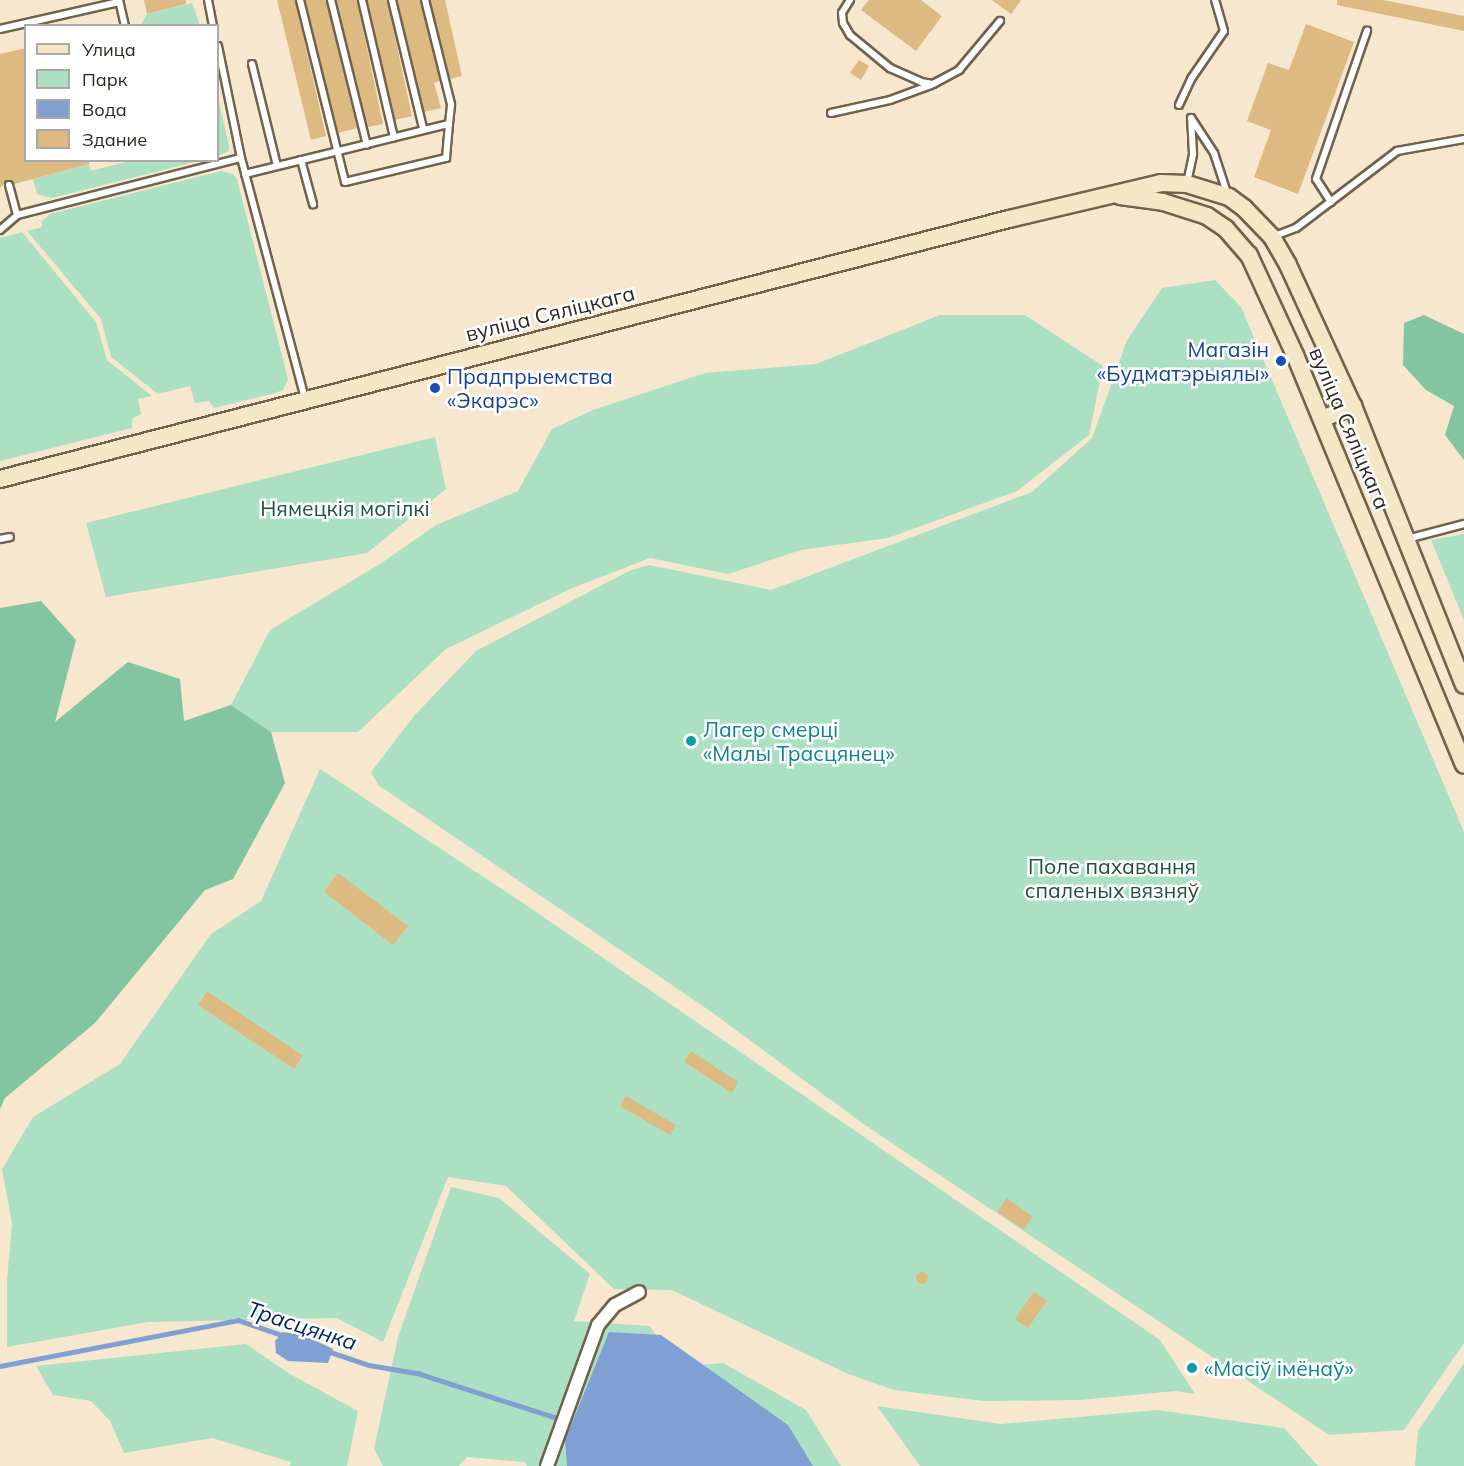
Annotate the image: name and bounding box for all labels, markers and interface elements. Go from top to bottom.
legend [24,24,219,162]
text: Улица [82,38,136,61]
text: Парк [82,68,127,91]
text: Вода [82,98,127,121]
text: Здание [82,128,147,151]
street label: вуліца Сяліцкага [463,280,637,346]
place label: Магазін «Будматэрыялы» [1097,336,1269,386]
street label: вуліца Сяліцкага [1304,343,1396,513]
marker: Магазін «Будматэрыялы» [1274,354,1288,368]
place label: Прадпрыемства «Экарэс» [447,363,613,413]
marker: Прадпрыемства «Экарэс» [428,381,442,395]
park label: Нямецкія могілкі [260,495,430,521]
place label: Лагер смерці «Малы Трасцянец» [703,716,895,766]
marker: Лагер смерці «Малы Трасцянец» [684,734,698,748]
park label: Поле пахавання спаленых вязняў [1025,853,1199,903]
water label: Трасцянка [244,1296,360,1356]
place label: «Масіў імёнаў» [1204,1355,1354,1381]
marker: «Масіў імёнаў» [1185,1361,1199,1375]

